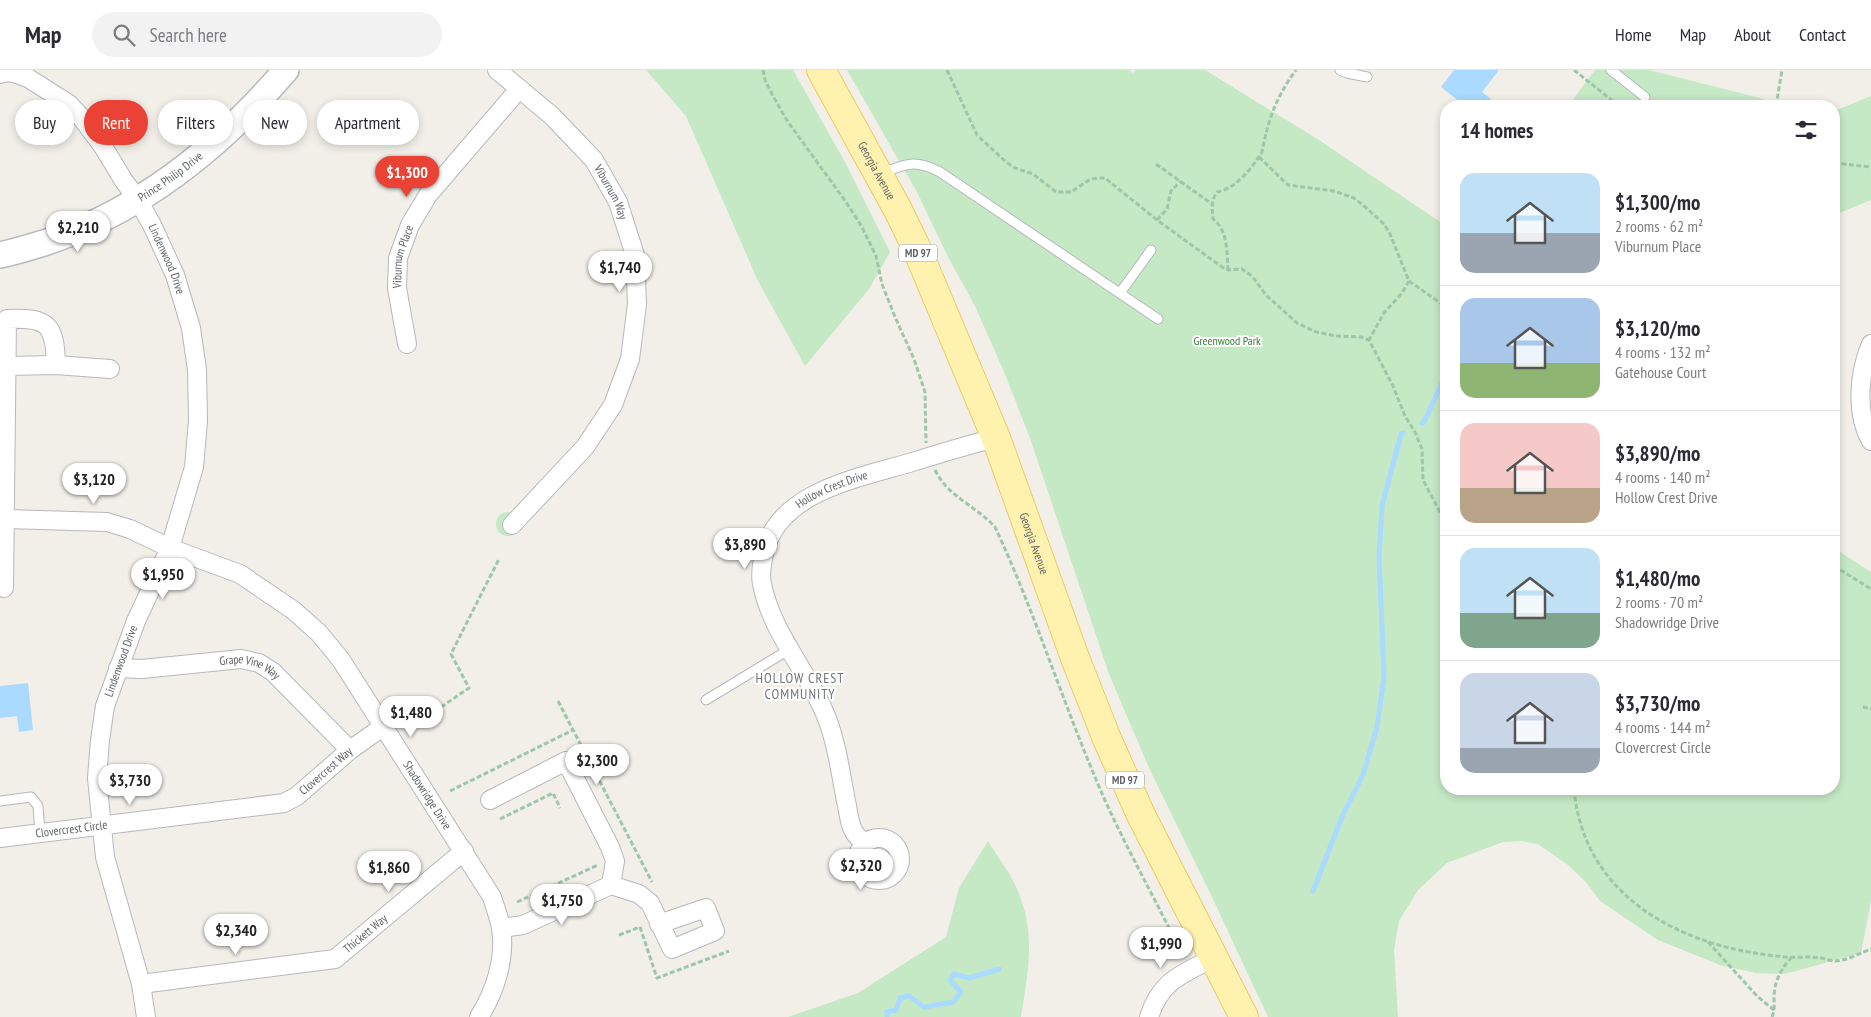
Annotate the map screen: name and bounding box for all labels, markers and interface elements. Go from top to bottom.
search box [92,12,442,57]
text: Map [25,19,62,50]
icon: search [110,21,138,49]
text: Search here [150,23,227,47]
text: Home [1615,23,1652,46]
text: Map [1680,23,1706,46]
text: About [1734,23,1771,46]
text: Contact [1799,23,1846,46]
chip: Buy [15,100,74,145]
chip: Rent [84,100,148,145]
chip: Filters [158,100,233,145]
chip: New [243,100,307,145]
chip: Apartment [317,100,419,145]
icon: filters [1792,116,1820,144]
text: 14 homes [1460,117,1533,144]
street label: Georgia Avenue [855,139,899,202]
street label: Prince Philip Drive [135,148,206,204]
pin: $1,300 [366,156,448,198]
street label: Viburnum Way [591,161,631,222]
text: $1,300 [386,162,428,182]
text: $1,300/mo [1615,189,1700,216]
icon: home [1500,193,1560,253]
pin: $2,210 [37,210,119,253]
text: 2 rooms · 62 m² [1615,216,1703,236]
text: $2,210 [57,217,99,237]
street label: Lindenwood Drive [145,221,188,296]
street label: Viburnum Place [389,223,416,290]
text: Viburnum Place [1615,236,1701,256]
road number: MD 97 [899,244,937,262]
pin: $1,740 [579,250,661,293]
text: $1,740 [599,257,641,277]
text: $3,120/mo [1615,315,1700,342]
icon: home [1500,318,1560,378]
park label: Greenwood Park [1193,333,1261,348]
text: 4 rooms · 132 m² [1615,342,1711,362]
text: Gatehouse Court [1615,362,1706,382]
text: $3,890/mo [1615,440,1700,467]
icon: home [1500,443,1560,503]
pin: $3,120 [53,462,135,505]
street label: Hollow Crest Drive [792,467,869,511]
text: 4 rooms · 140 m² [1615,467,1711,487]
text: $3,120 [73,469,115,489]
text: Hollow Crest Drive [1615,487,1718,507]
street label: Georgia Avenue [1016,510,1052,576]
pin: $3,890 [704,528,786,570]
text: $3,890 [724,534,766,554]
pin: $1,950 [122,558,204,600]
text: $1,950 [142,564,184,584]
text: $1,480/mo [1615,565,1700,592]
icon: home [1500,568,1560,628]
text: 2 rooms · 70 m² [1615,592,1703,612]
text: Shadowridge Drive [1615,612,1719,632]
street label: Lindenwood Drive [101,623,140,699]
street label: Grape Vine Way [219,651,284,683]
district label: HOLLOW CREST COMMUNITY [756,669,844,703]
text: $3,730/mo [1615,690,1700,717]
icon: home [1500,693,1560,753]
pin: $1,480 [370,696,452,738]
text: $1,480 [390,702,432,722]
text: 4 rooms · 144 m² [1615,717,1711,737]
text: Clovercrest Circle [1615,737,1711,757]
street label: Clovercrest Way [296,743,355,798]
pin: $2,300 [556,744,638,786]
text: $2,300 [576,750,618,770]
street label: Shadowridge Drive [400,758,455,832]
pin: $3,730 [89,764,171,806]
text: $3,730 [109,770,151,790]
road number: MD 97 [1106,772,1144,788]
street label: Clovercrest Circle [35,817,108,841]
pin: $2,320 [820,848,902,891]
pin: $1,860 [348,850,430,893]
text: $2,320 [840,855,882,875]
text: $1,860 [368,857,410,877]
pin: $1,750 [521,884,603,926]
text: $1,750 [541,890,583,910]
street label: Thickett Way [340,910,390,956]
pin: $2,340 [195,914,277,956]
text: $2,340 [215,920,257,940]
pin: $1,990 [1120,926,1202,969]
text: $1,990 [1140,933,1182,953]

